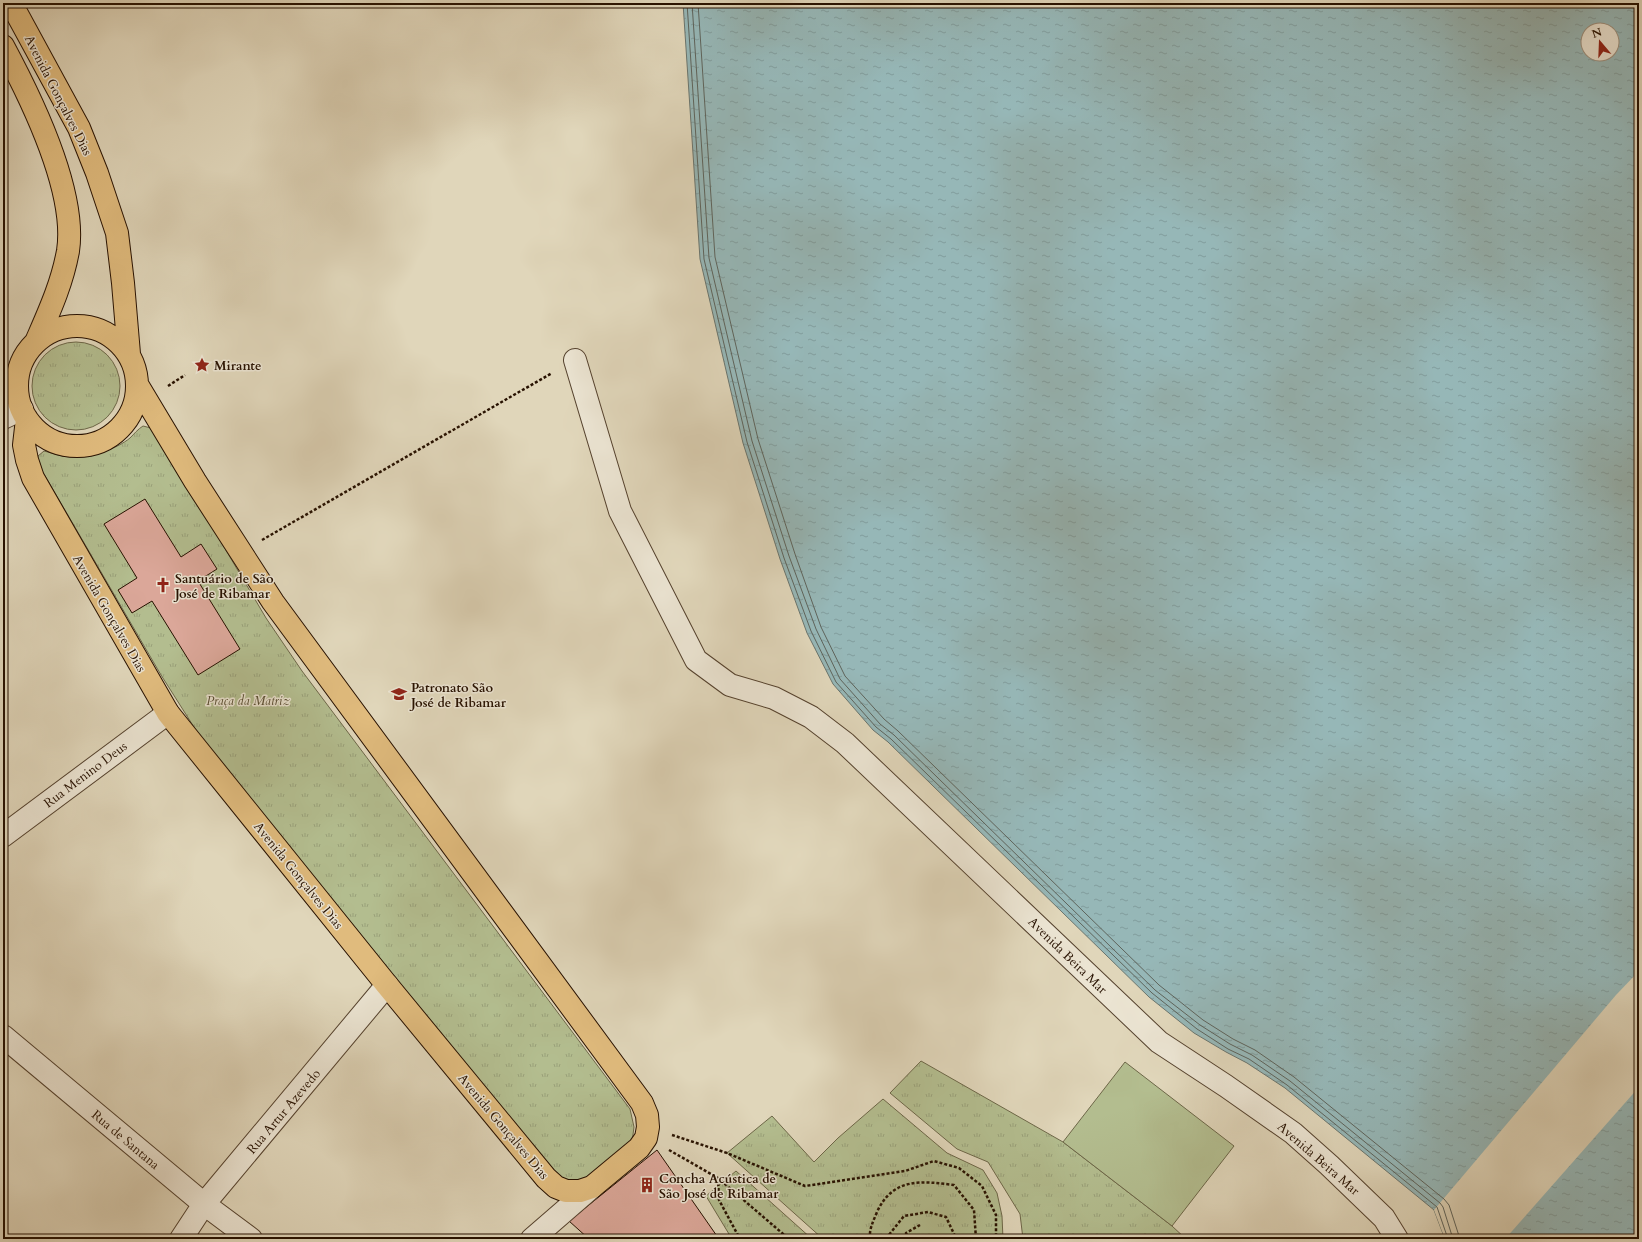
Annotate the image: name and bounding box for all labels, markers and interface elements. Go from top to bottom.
north arrow [1580,22,1620,62]
text: N [1590,24,1604,42]
street label: Avenida Gonçalves Dias [20,32,96,159]
place icon: Mirante [193,356,211,374]
place label: Mirante [214,357,261,375]
street label: Avenida Gonçalves Dias [68,551,150,676]
place label: Santuário de São José de Ribamar [173,570,274,603]
church icon: Santuário de São José de Ribamar [154,576,172,594]
place label: Patronato São José de Ribamar [409,679,507,712]
school or university icon: Patronato São José de Ribamar [390,685,408,703]
park label: Praça da Matriz [206,692,290,710]
street label: Rua Menino Deus [40,737,131,812]
street label: Avenida Gonçalves Dias [249,818,347,933]
street label: Avenida Beira Mar [1024,913,1111,998]
street label: Rua Artur Azevedo [243,1065,325,1158]
street label: Avenida Gonçalves Dias [454,1070,553,1183]
street label: Rua de Santana [87,1106,164,1174]
street label: Avenida Beira Mar [1273,1118,1364,1200]
place label: Concha Acústica de São José de Ribamar [659,1170,779,1203]
building icon: Concha Acústica de São José de Ribamar [638,1176,656,1194]

